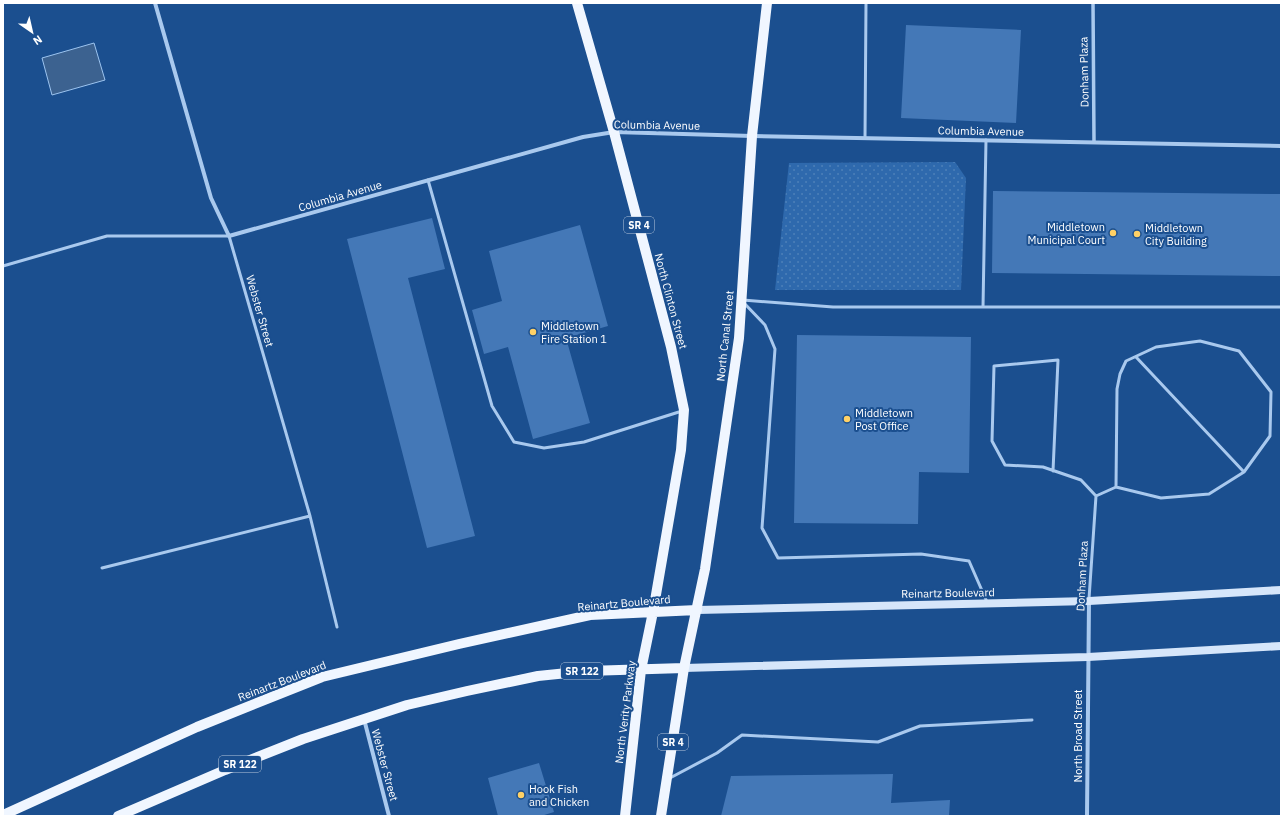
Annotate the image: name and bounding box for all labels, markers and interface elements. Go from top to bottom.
north arrow [12,12,52,52]
text: N [30,32,45,48]
street label: Donham Plaza [1076,36,1092,107]
street label: Columbia Avenue [614,117,700,133]
street label: Columbia Avenue [938,123,1024,139]
street label: Columbia Avenue [297,177,383,215]
road number: SR 4 [624,217,654,233]
place label: Middletown Municipal Court [1028,220,1105,247]
place label: Middletown City Building [1145,221,1207,248]
marker: Middletown Municipal Court [1108,228,1118,238]
marker: Middletown City Building [1132,229,1142,239]
street label: North Clinton Street [651,252,691,351]
street label: Webster Street [243,274,277,349]
street label: North Canal Street [713,290,737,382]
place label: Middletown Fire Station 1 [541,319,607,346]
marker: Middletown Fire Station 1 [528,327,538,337]
place label: Middletown Post Office [855,406,913,433]
marker: Middletown Post Office [842,414,852,424]
street label: Donham Plaza [1073,540,1091,612]
street label: Reinartz Boulevard [901,585,995,601]
street label: Reinartz Boulevard [577,592,671,614]
street label: Reinartz Boulevard [236,658,328,704]
street label: North Verity Parkway [612,659,638,764]
road number: SR 122 [561,663,603,679]
street label: North Broad Street [1071,689,1085,783]
street label: Webster Street [369,727,401,803]
road number: SR 4 [658,734,688,750]
road number: SR 122 [219,756,261,772]
place label: Hook Fish and Chicken [529,782,589,809]
marker: Hook Fish and Chicken [516,790,526,800]

